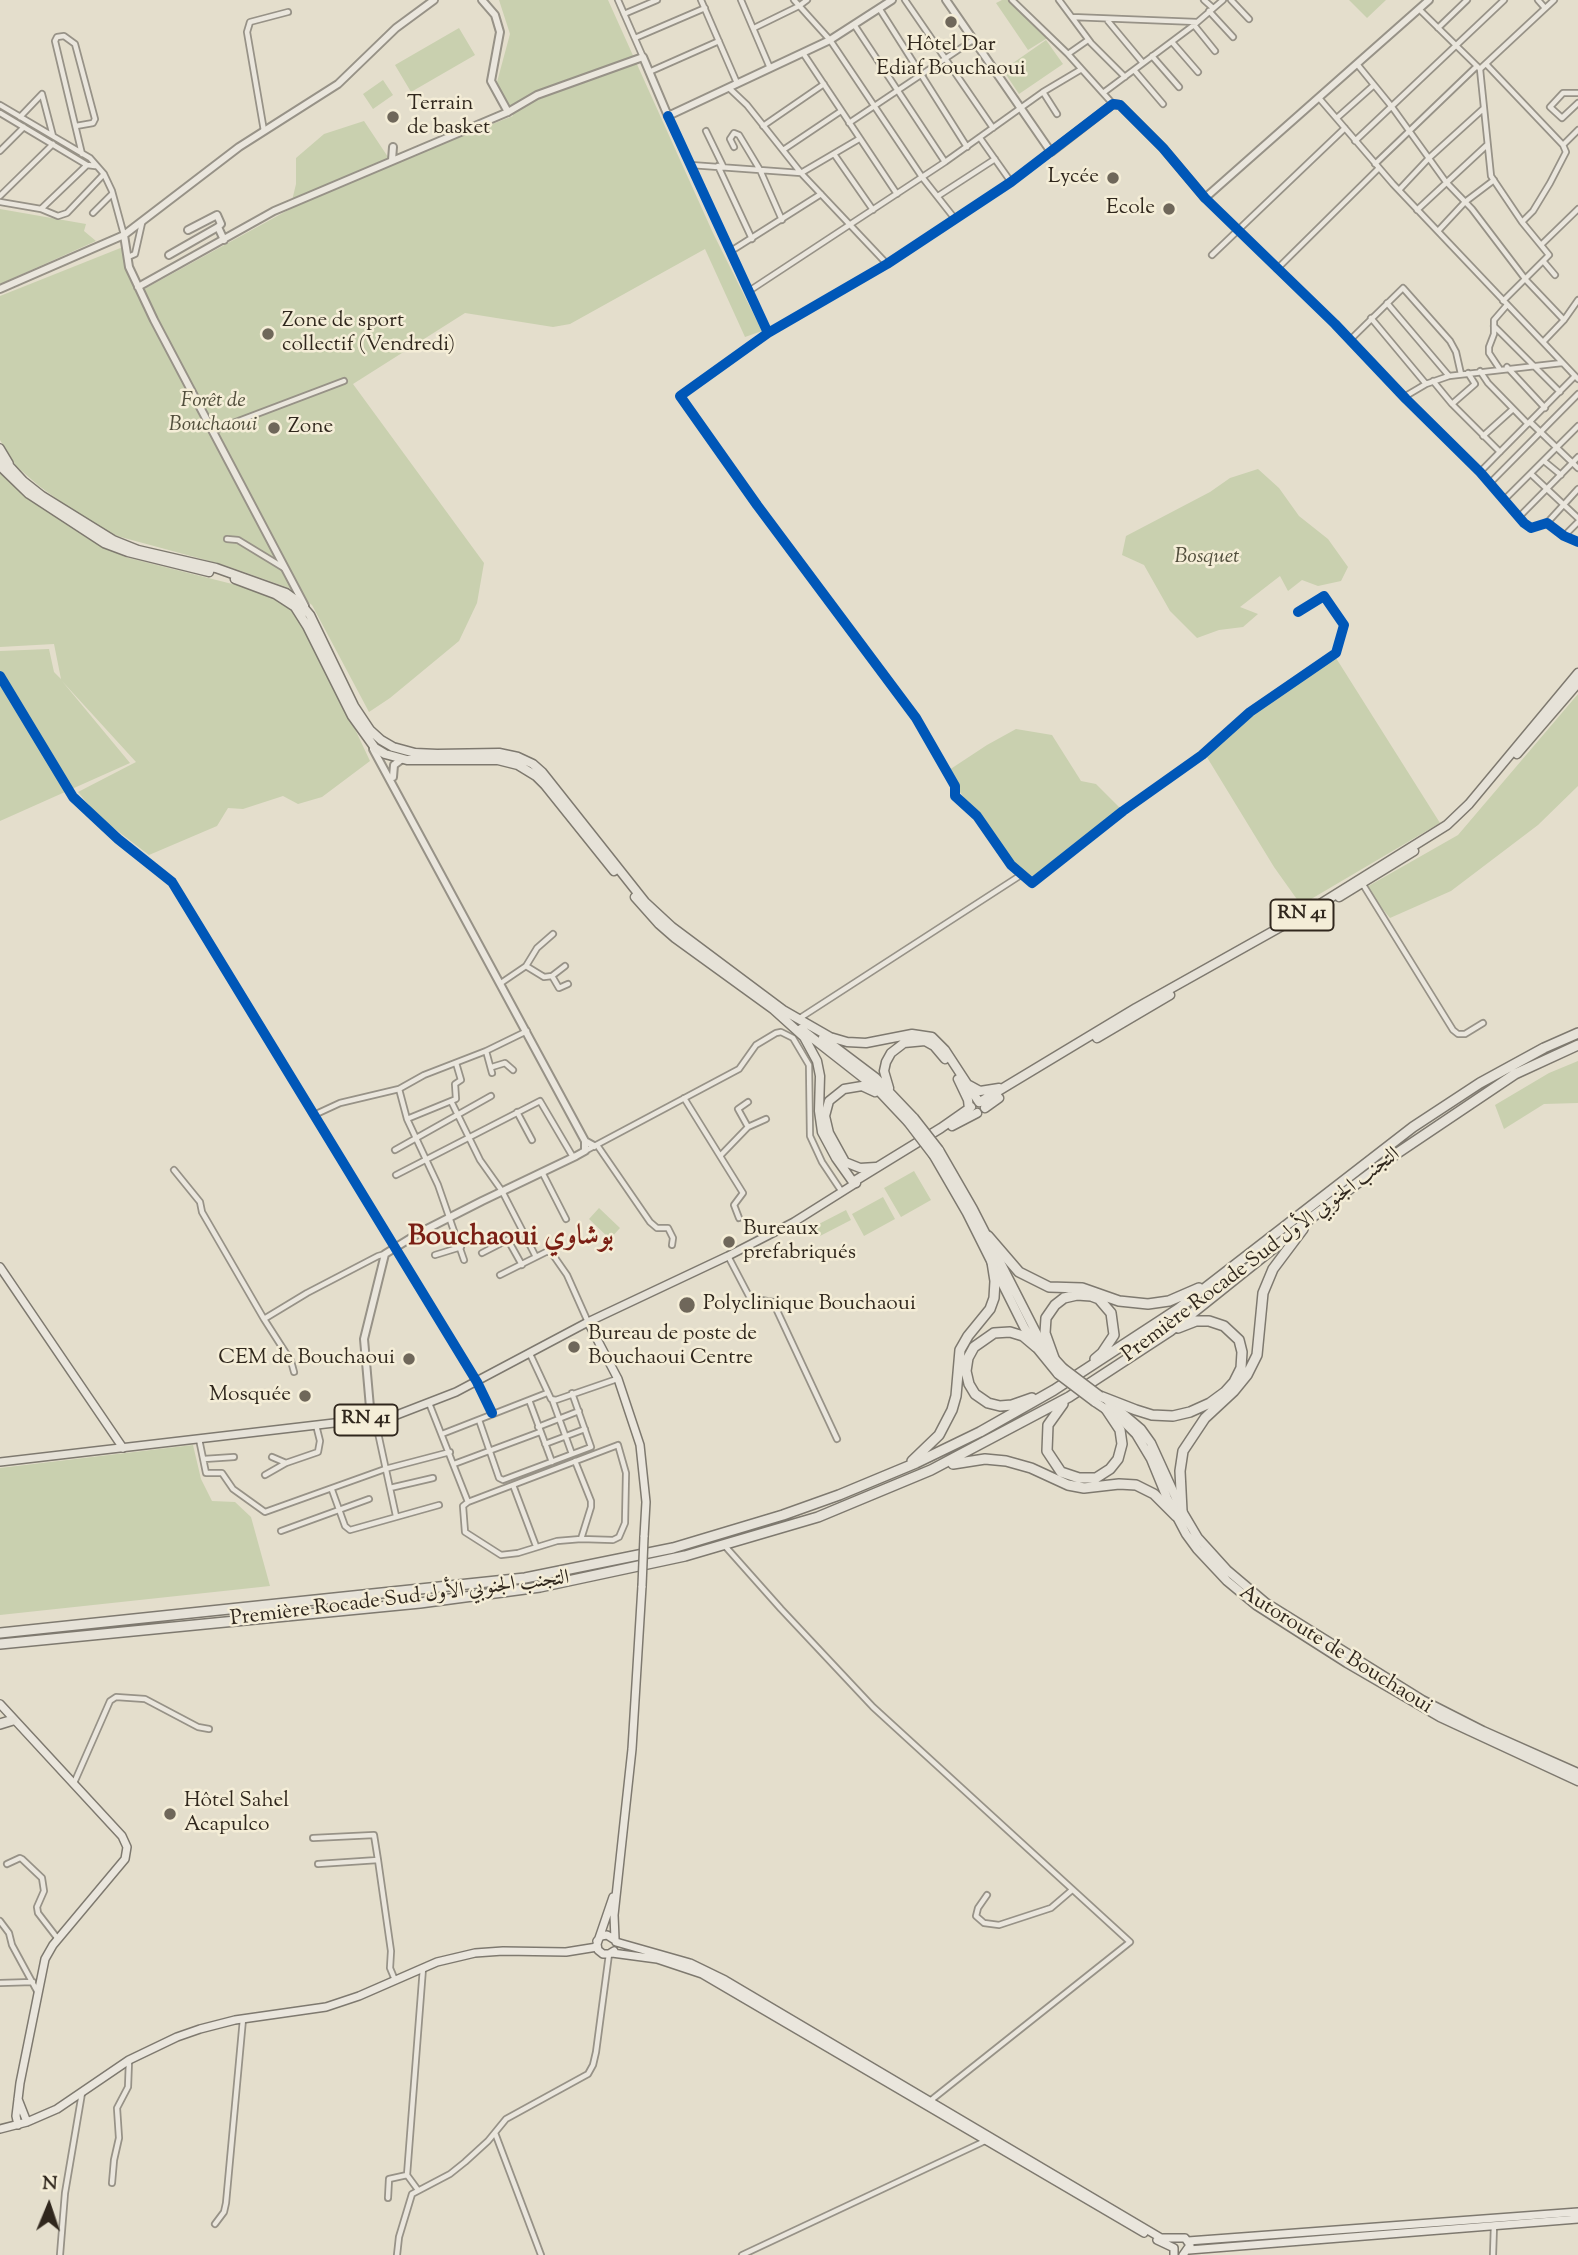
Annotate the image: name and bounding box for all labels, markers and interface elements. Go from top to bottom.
marker: Hôtel Dar Ediaf Bouchaoui [943,14,959,30]
place label: Hôtel Dar Ediaf Bouchaoui [876,33,1026,83]
place label: Terrain de basket [407,92,490,142]
marker: Terrain de basket [385,109,401,125]
place label: Lycée [1048,165,1099,191]
marker: Lycée [1105,170,1121,186]
place label: Ecole [1106,196,1155,222]
marker: Ecole [1161,201,1177,217]
place label: Zone de sport collectif (Vendredi) [282,309,455,359]
marker: Zone de sport collectif (Vendredi) [260,326,276,342]
park label: Forêt de Bouchaoui [169,389,257,439]
place label: Zone [288,415,333,441]
marker: Zone [266,420,282,436]
park label: Bosquet [1175,545,1239,571]
road number: RN 41 [1270,900,1334,931]
street label: Première Rocade Sud التجنب الجنوبي الأول [1118,1143,1406,1369]
place label: Bureaux prefabriqués [743,1217,856,1267]
district label: Bouchaoui بوشاوي [408,1222,614,1256]
marker: Bureaux prefabriqués [721,1234,737,1250]
place label: Polyclinique Bouchaoui [703,1292,916,1318]
marker: Polyclinique Bouchaoui [677,1295,697,1315]
place label: Bureau de poste de Bouchaoui Centre [588,1322,757,1372]
marker: Bureau de poste de Bouchaoui Centre [566,1339,582,1355]
place label: CEM de Bouchaoui [218,1346,395,1372]
marker: CEM de Bouchaoui [401,1351,417,1367]
place label: Mosquée [209,1383,291,1409]
marker: Mosquée [297,1388,313,1404]
road number: RN 41 [334,1404,398,1436]
street label: Première Rocade Sud التجنب الجنوبي الأول [229,1567,571,1633]
street label: Autoroute de Bouchaoui [1234,1581,1436,1721]
place label: Hôtel Sahel Acapulco [184,1789,289,1839]
marker: Hôtel Sahel Acapulco [162,1806,178,1822]
north arrow [14,2171,84,2241]
text: N [42,2171,58,2198]

